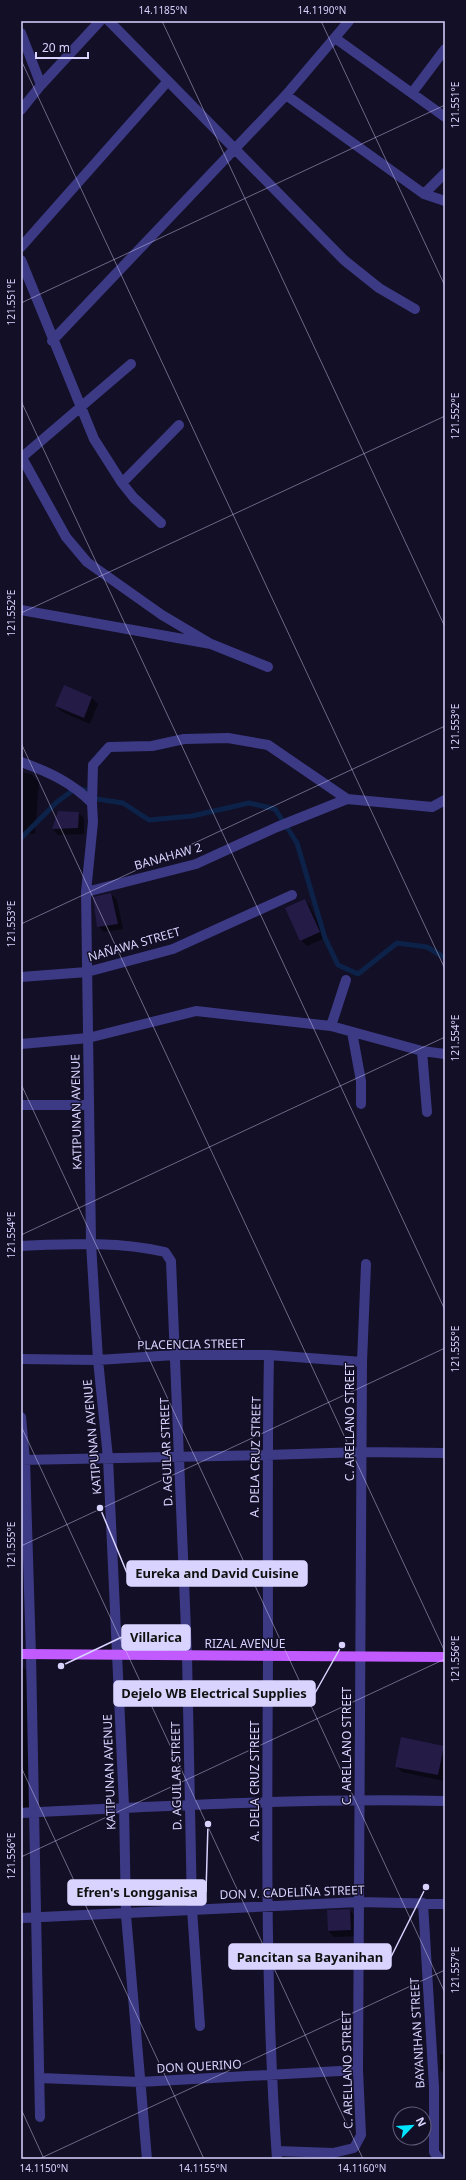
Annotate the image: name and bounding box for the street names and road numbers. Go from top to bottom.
street label: BANAHAW 2 [132,838,204,874]
street label: NAÑAWA STREET [86,923,182,965]
street label: KATIPUNAN AVENUE [66,1054,86,1170]
street label: PLACENCIA STREET [137,1335,245,1353]
street label: C. ARELLANO STREET [341,1363,358,1481]
street label: KATIPUNAN AVENUE [78,1379,106,1495]
street label: A. DELA CRUZ STREET [245,1396,265,1518]
street label: D. AGUILAR STREET [156,1397,176,1507]
street label: RIZAL AVENUE [204,1635,286,1652]
street label: C. ARELLANO STREET [338,1687,355,1805]
street label: KATIPUNAN AVENUE [98,1714,120,1830]
street label: A. DELA CRUZ STREET [246,1720,263,1842]
street label: D. AGUILAR STREET [167,1721,185,1831]
street label: DON V. CADELIÑA STREET [219,1881,365,1903]
street label: BAYANIHAN STREET [406,1977,428,2089]
street label: C. ARELLANO STREET [337,2010,357,2129]
street label: DON QUERINO [156,2055,242,2077]

